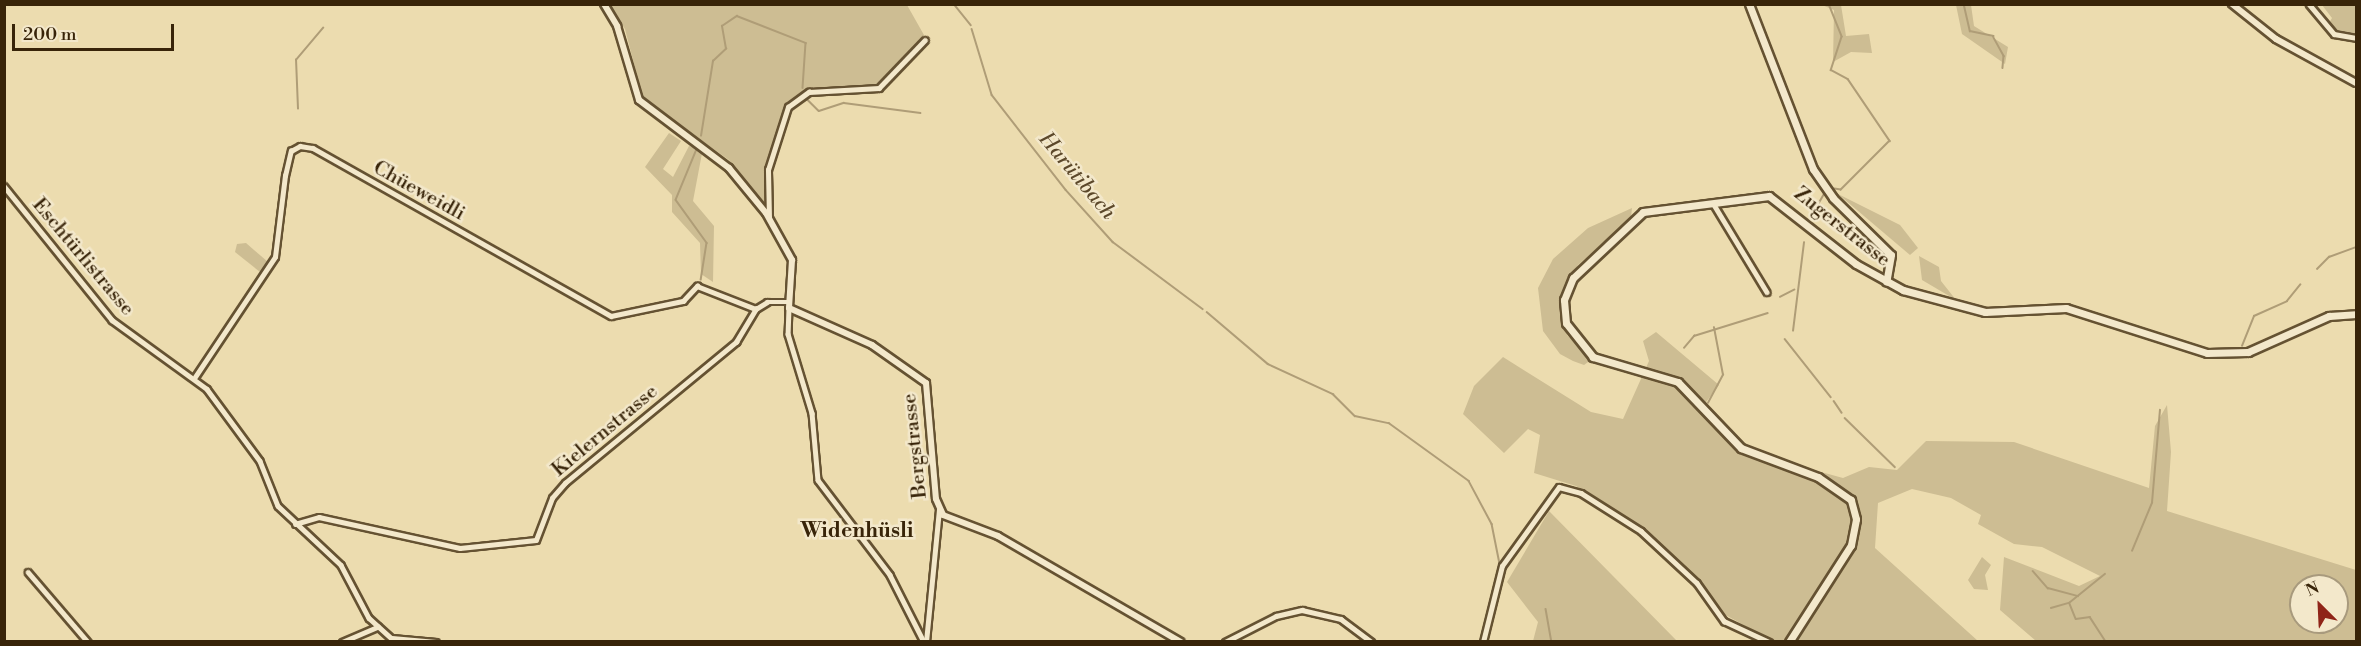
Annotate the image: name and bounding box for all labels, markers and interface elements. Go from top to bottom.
scale bar [15,12,177,50]
text: 200 m [23,23,77,46]
water label: Harütibach [1033,127,1121,225]
street label: Chüeweidli [369,156,469,226]
street label: Zugerstrasse [1789,182,1895,272]
street label: Eschtürlistrasse [27,193,139,321]
street label: Kielernstrasse [547,380,663,482]
street label: Bergstrasse [898,392,932,500]
district label: Widenhüsli [800,518,914,544]
north arrow [2289,574,2349,634]
text: N [2303,578,2322,601]

